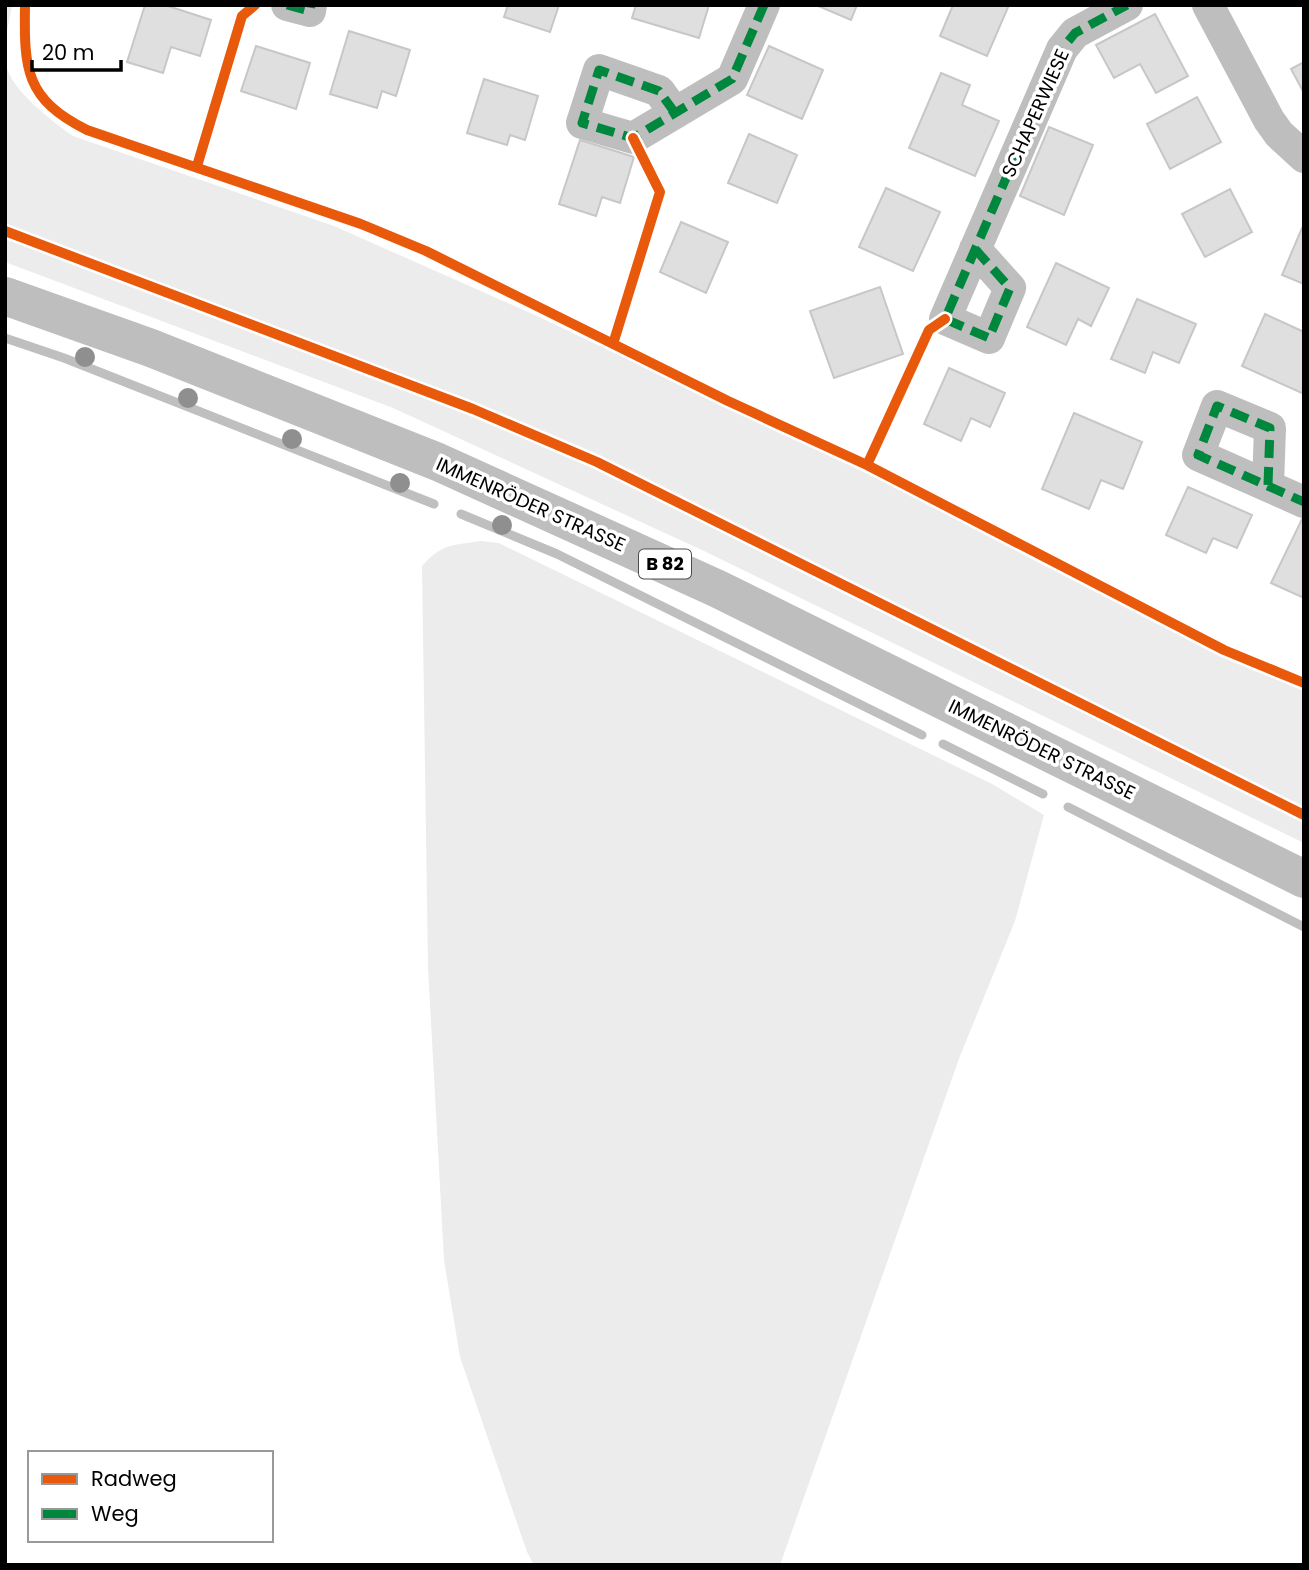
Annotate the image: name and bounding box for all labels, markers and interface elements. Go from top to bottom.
scale bar [32,28,121,72]
text: 20 m [42,38,95,67]
street label: SCHAPERWIESE [995,45,1076,182]
street label: IMMENRÖDER STRASSE [432,451,630,558]
road number: B 82 [639,550,691,578]
street label: IMMENRÖDER STRASSE [944,692,1140,806]
legend [28,1451,273,1542]
text: Radweg [91,1464,177,1493]
text: Weg [91,1499,139,1528]

